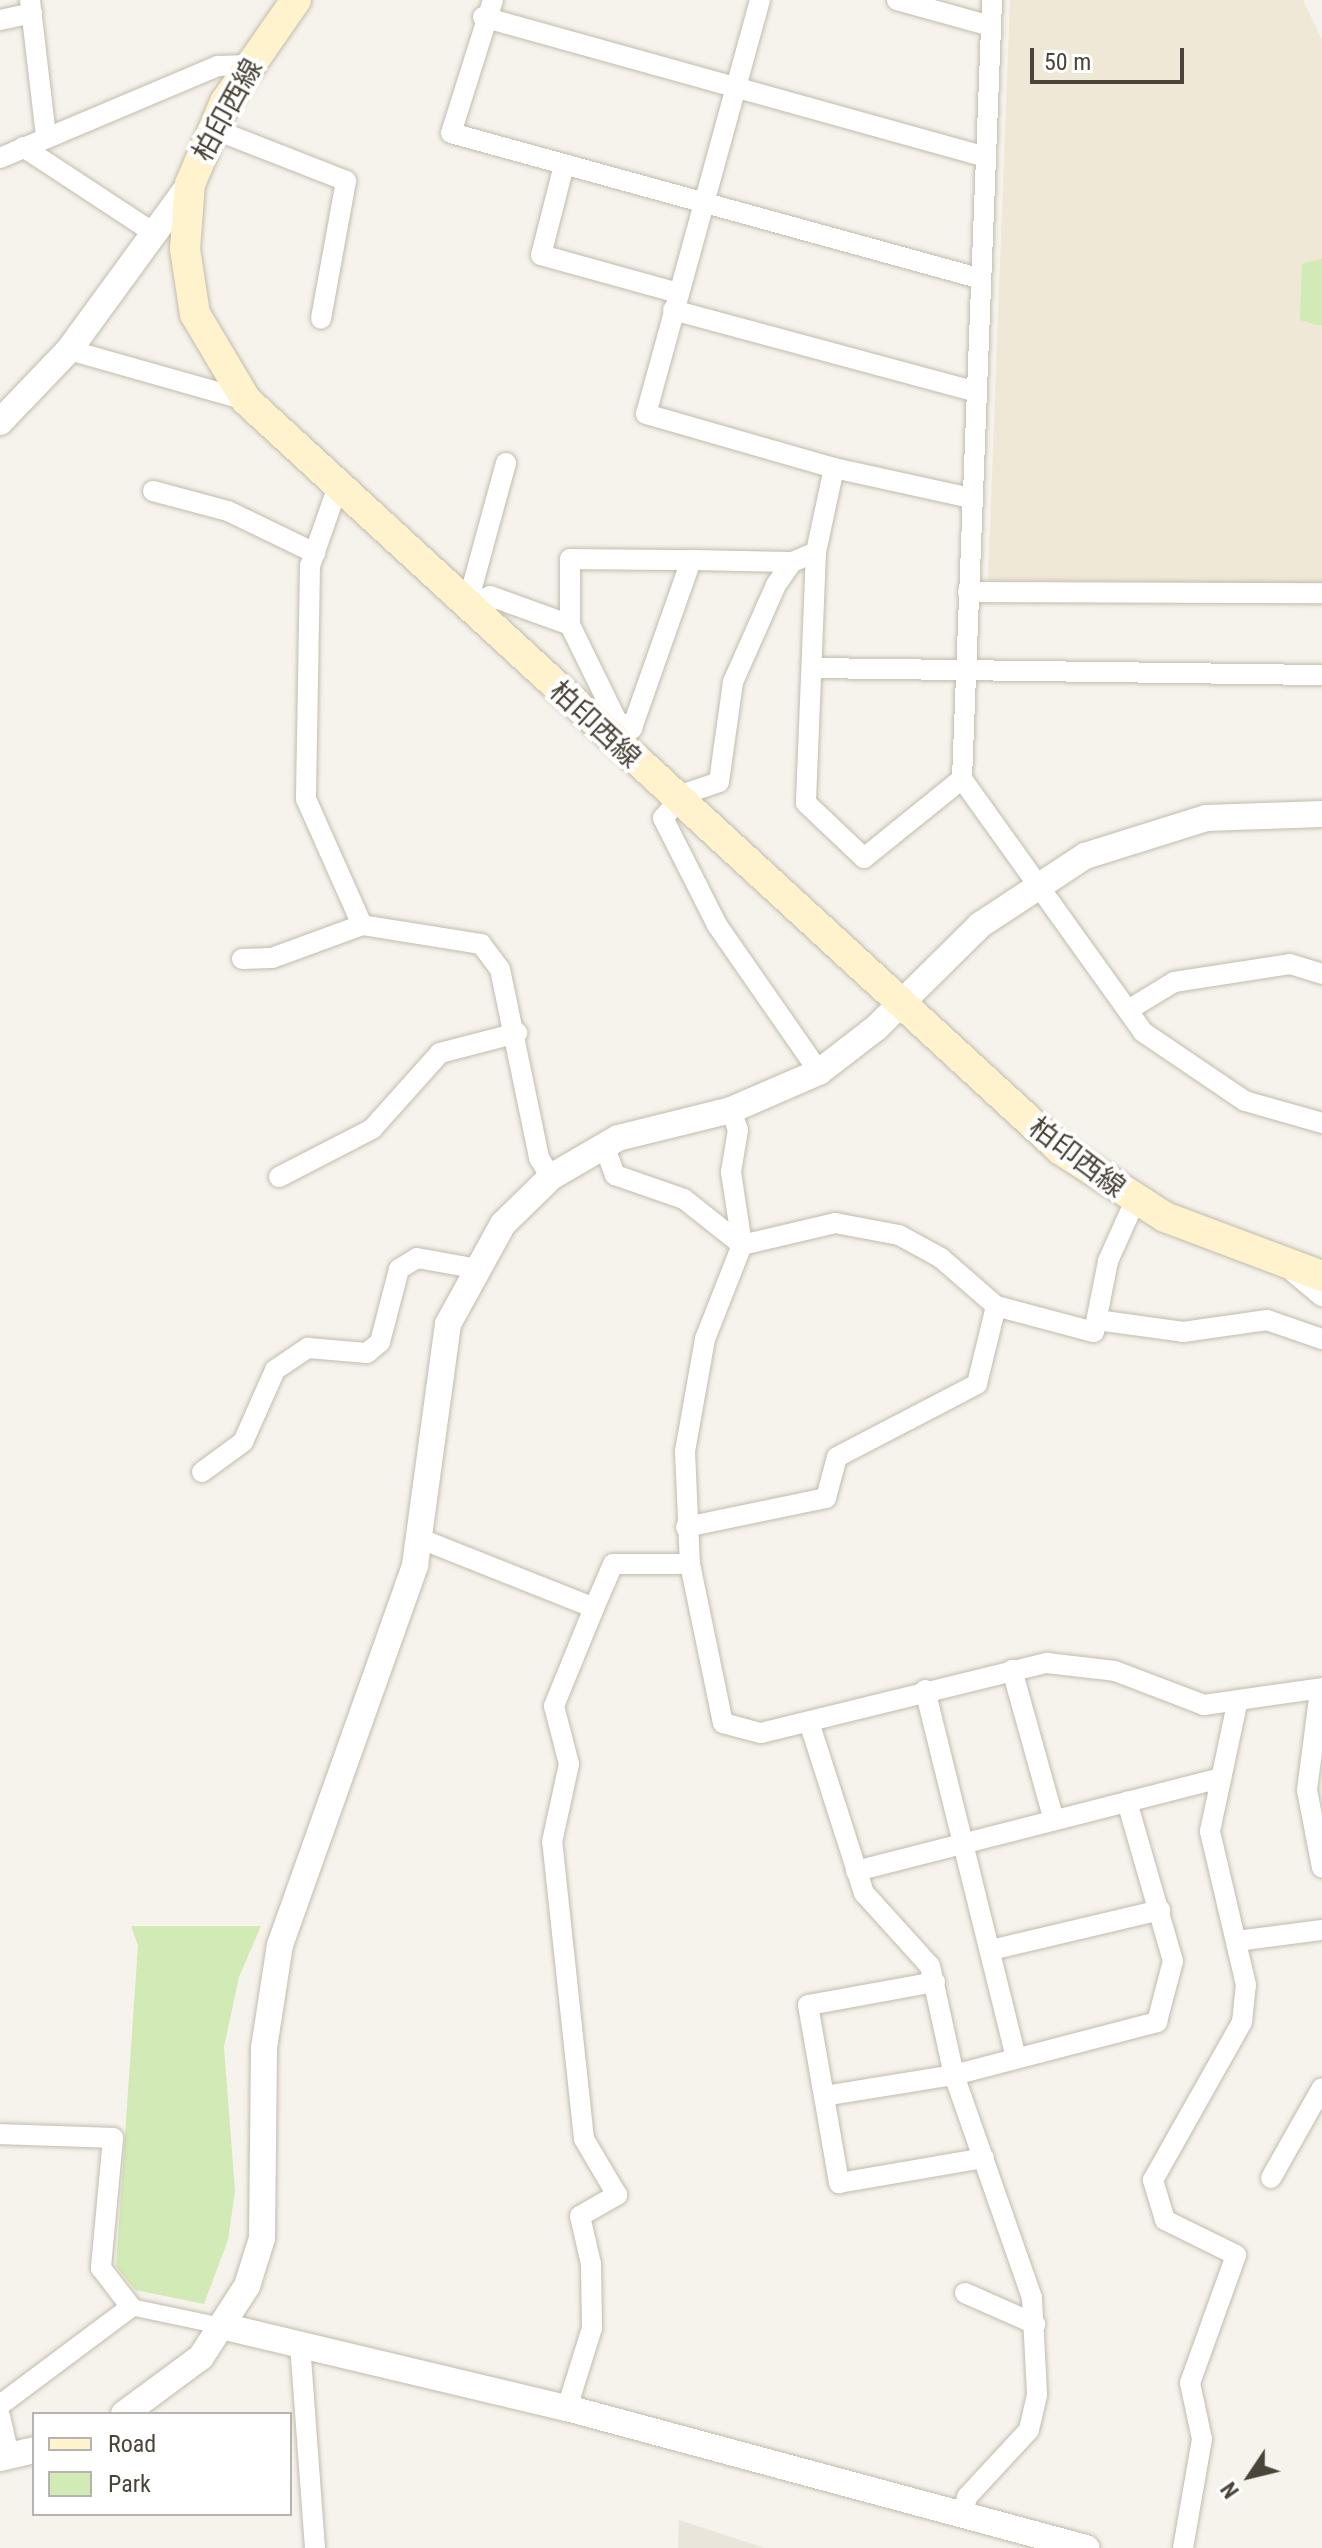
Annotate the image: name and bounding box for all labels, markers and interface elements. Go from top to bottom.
scale bar [1034,32,1188,82]
text: 50 m [1044,48,1091,76]
street label: 柏印西線 [186,53,270,167]
street label: 柏印西線 [543,675,647,775]
street label: 柏印西線 [1022,1111,1132,1205]
legend [32,2412,292,2516]
text: Road [108,2430,156,2458]
north arrow [1210,2436,1290,2516]
text: Park [108,2470,151,2498]
text: N [1216,2477,1244,2503]

